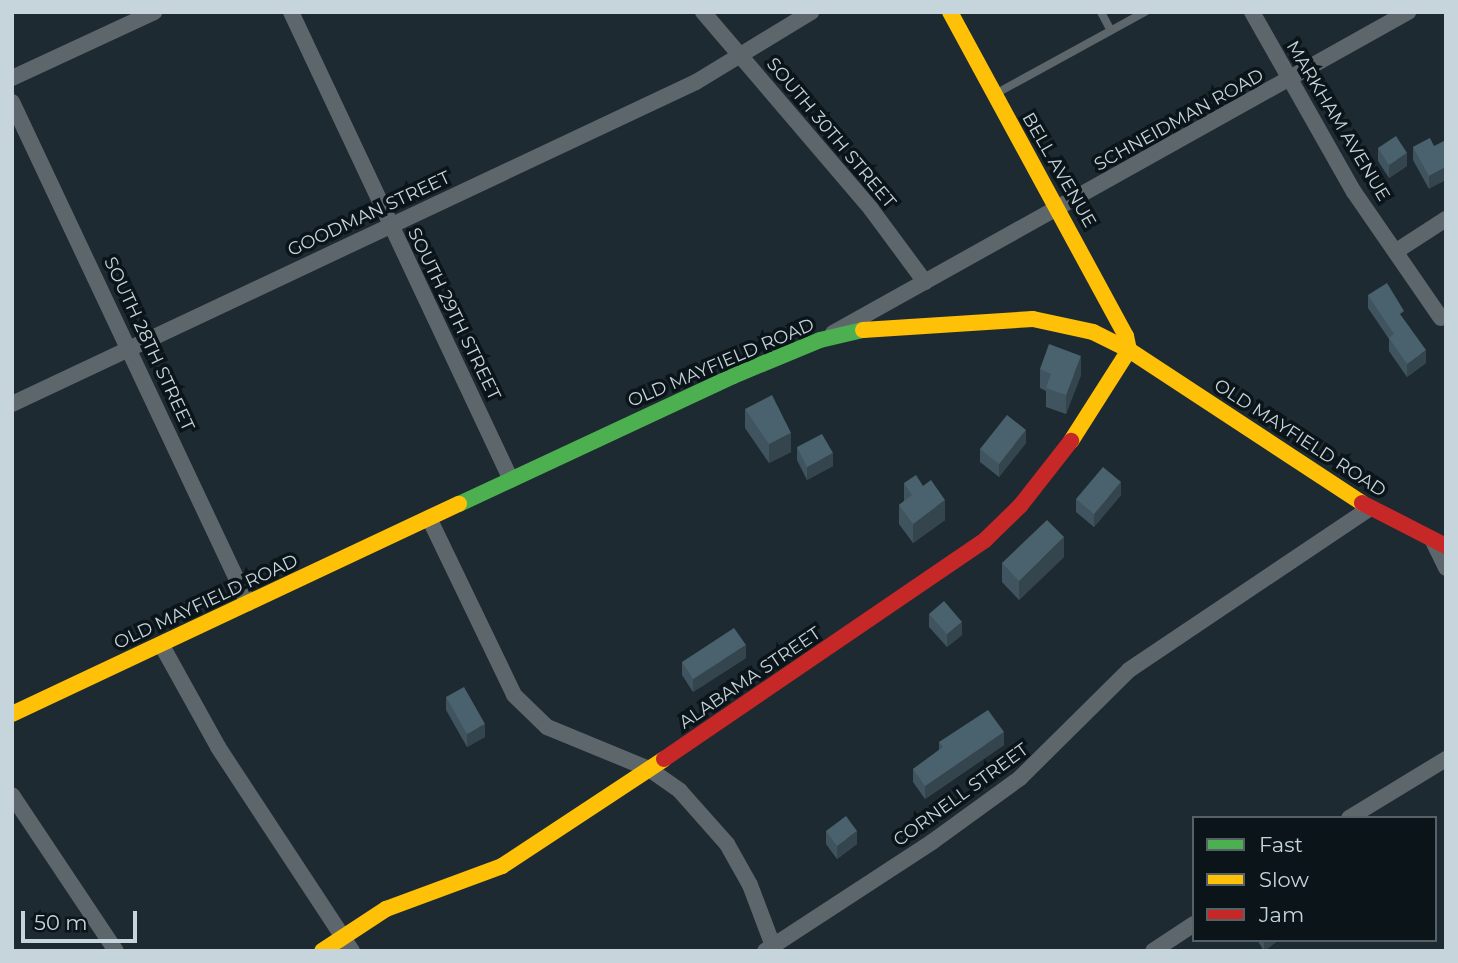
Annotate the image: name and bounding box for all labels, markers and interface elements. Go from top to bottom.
street label: MARKHAM AVENUE [1282,37,1394,205]
street label: SOUTH 30TH STREET [762,53,900,213]
street label: SCHNEIDMAN ROAD [1090,64,1268,176]
street label: BELL AVENUE [1017,109,1101,231]
street label: GOODMAN STREET [284,167,454,261]
street label: SOUTH 29TH STREET [403,224,505,404]
street label: SOUTH 28TH STREET [99,253,199,435]
street label: OLD MAYFIELD ROAD [625,314,817,412]
street label: OLD MAYFIELD ROAD [1210,374,1390,502]
street label: OLD MAYFIELD ROAD [111,550,301,654]
street label: ALABAMA STREET [675,623,825,733]
street label: CORNELL STREET [889,739,1033,851]
legend [1192,816,1437,942]
text: Fast [1259,832,1303,857]
text: Slow [1259,867,1309,892]
scale bar [24,897,140,941]
text: Jam [1259,902,1304,927]
text: 50 m [34,910,88,935]

